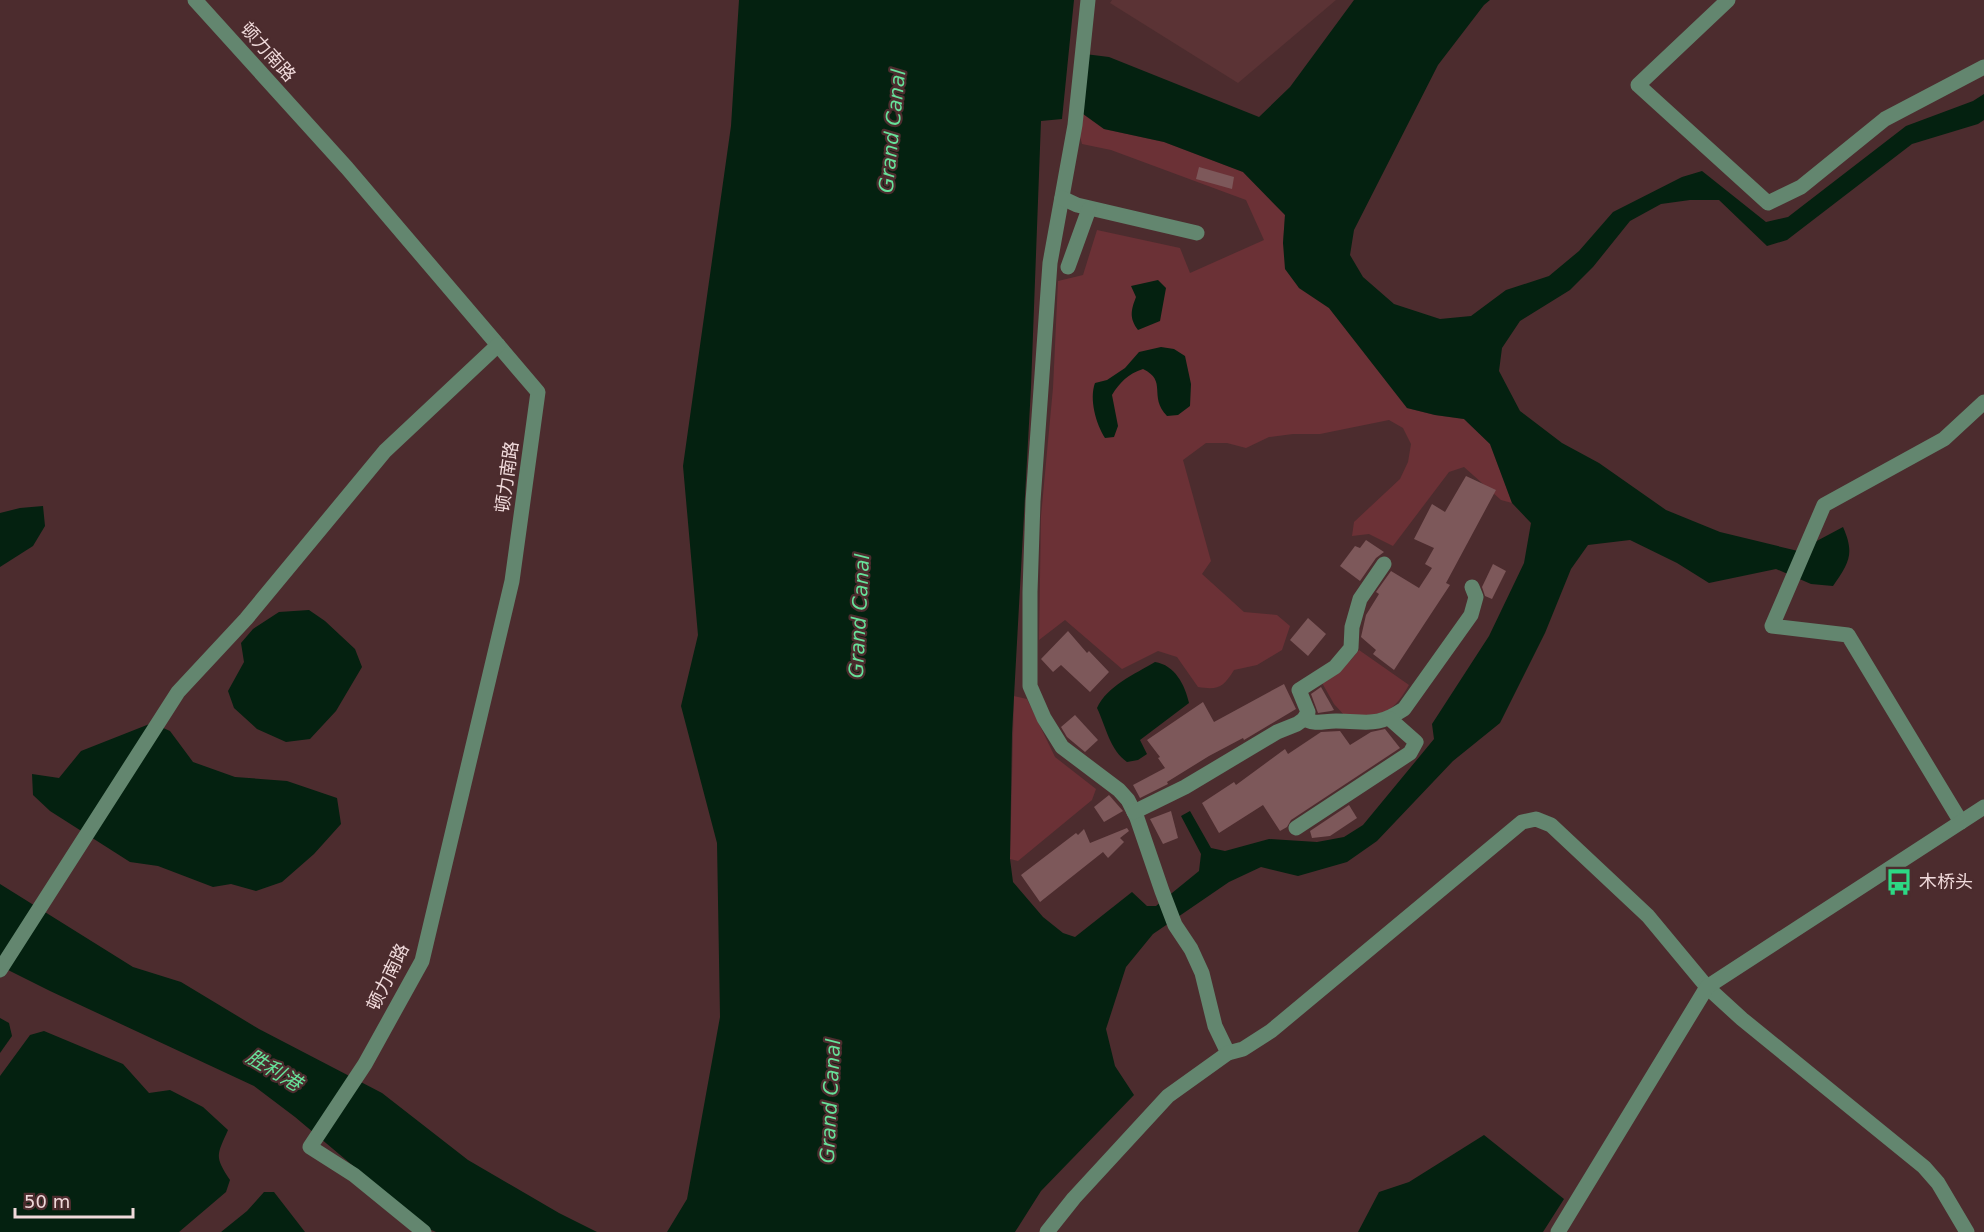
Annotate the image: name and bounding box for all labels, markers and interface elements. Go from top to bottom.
street label: 顿力南路 [236,18,300,85]
water label: Grand Canal [874,67,910,194]
street label: 顿力南路 [491,440,522,514]
water label: Grand Canal [844,553,874,679]
bus stop icon: 木桥头 [1884,867,1914,897]
place label: 木桥头 [1919,871,1973,892]
street label: 顿力南路 [362,940,413,1014]
water label: Grand Canal [815,1038,845,1164]
water label: 胜利港 [242,1044,308,1097]
scale bar [15,1181,134,1219]
text: 50 m [24,1191,70,1212]

